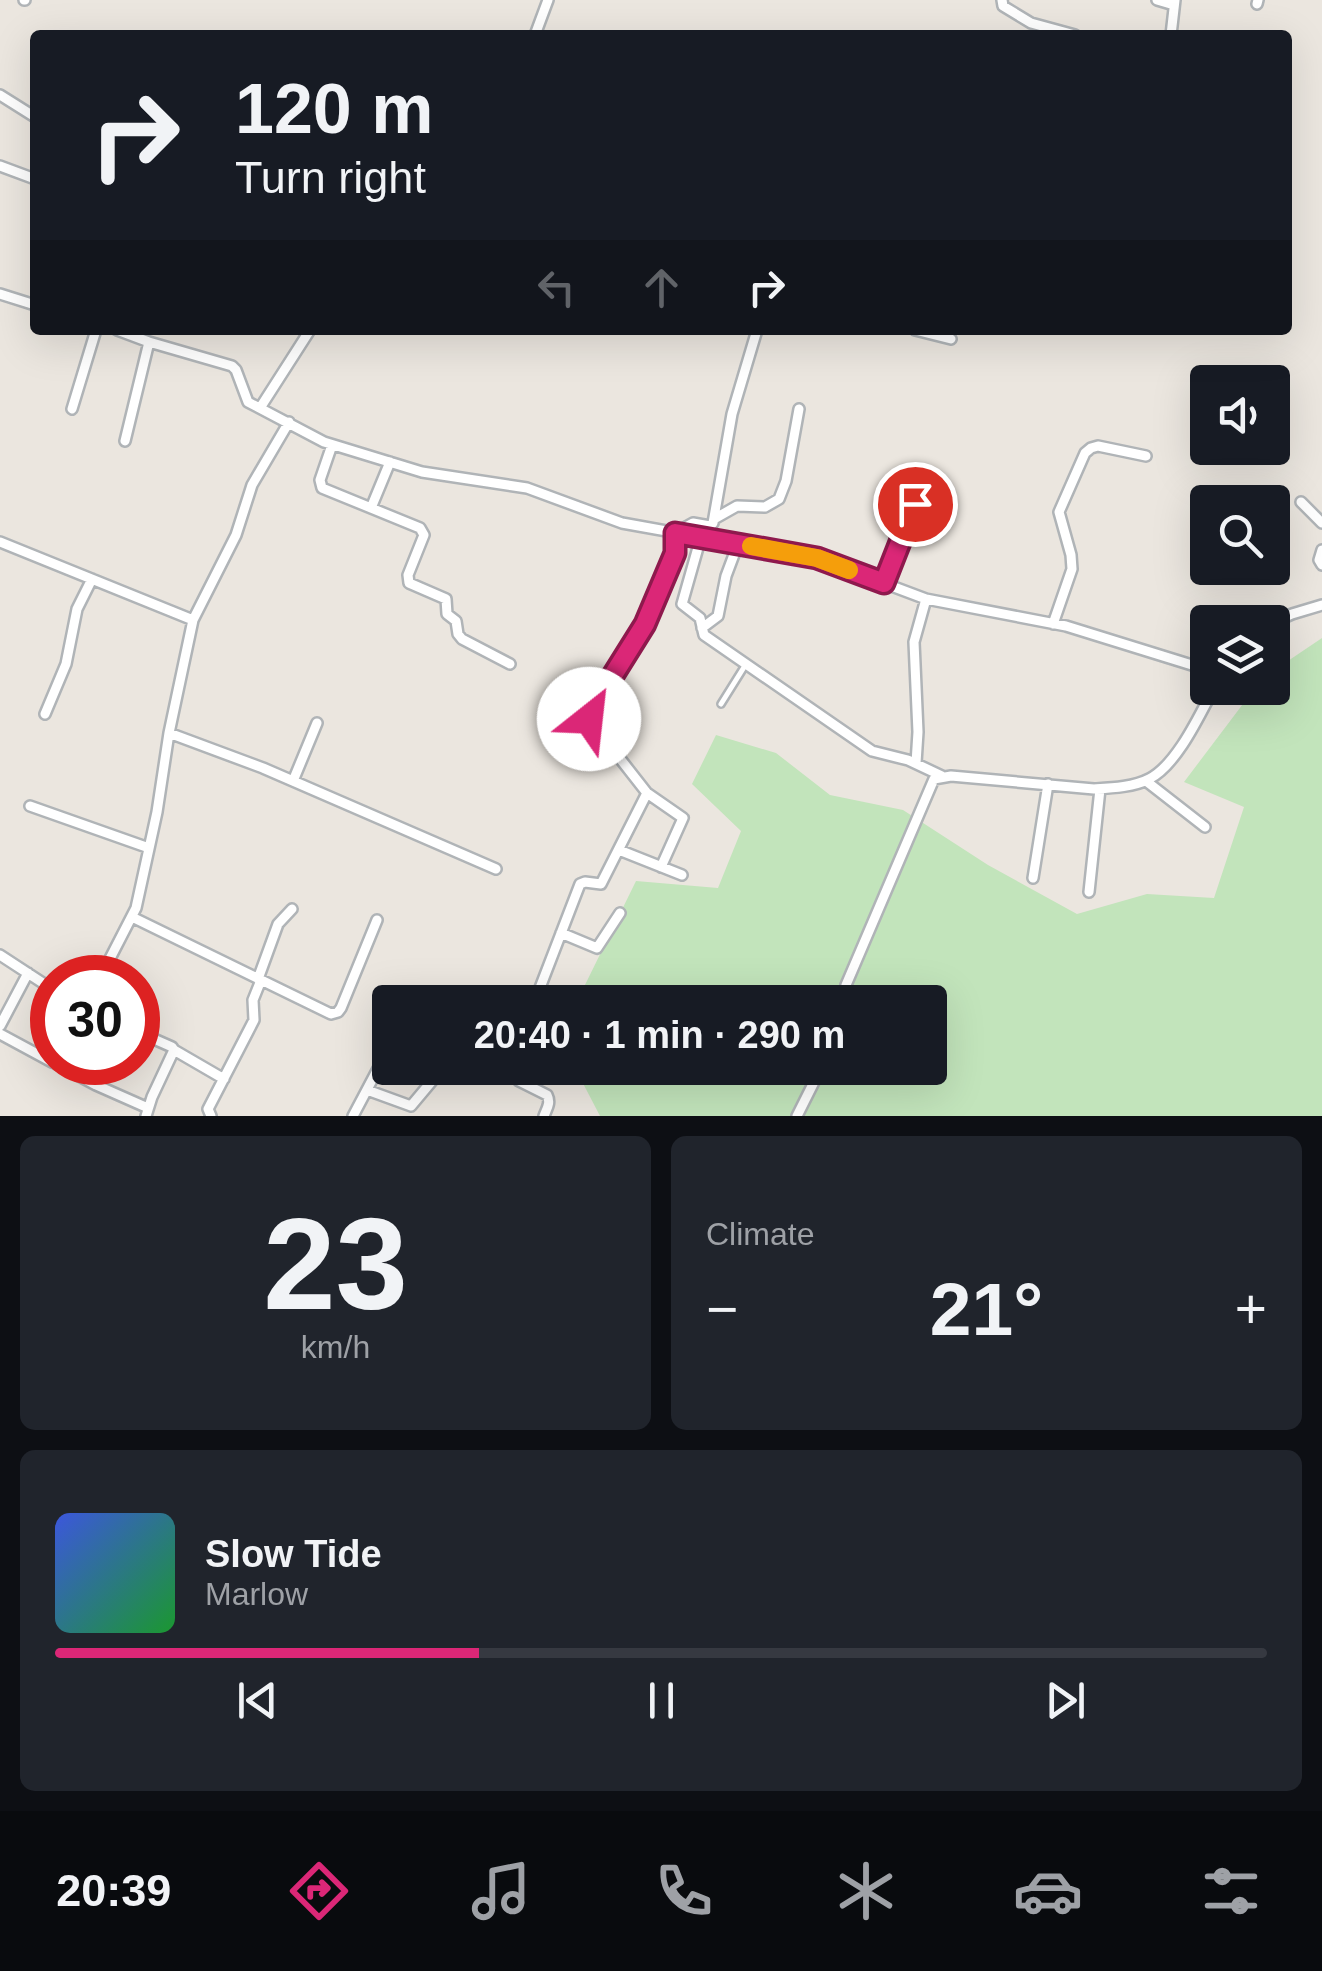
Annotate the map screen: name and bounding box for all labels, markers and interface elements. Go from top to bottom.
icon: right [70,70,200,200]
text: 120 m [235,70,433,148]
text: Turn right [235,152,426,203]
icon: left [529,260,584,315]
icon: ahead [634,260,689,315]
icon: right [739,260,794,315]
map controls [1190,365,1290,705]
button: sound [1190,365,1290,465]
pin [873,462,958,547]
icon: arrive [888,477,943,532]
button: search [1190,485,1290,585]
button: layers [1190,605,1290,705]
position arrow [537,667,641,771]
speed limit sign: 30 [30,955,160,1085]
text: 20:40 · 1 min · 290 m [474,1014,845,1056]
text: 23 [263,1191,408,1337]
text: Climate [706,1216,814,1252]
text: 21° [930,1267,1043,1351]
text: − [706,1278,738,1340]
text: + [1235,1278,1267,1340]
text: km/h [301,1329,370,1365]
text: Slow Tide [205,1533,382,1575]
text: Marlow [205,1576,308,1612]
icon: previous [230,1673,285,1728]
icon: pause [634,1673,689,1728]
icon: next [1038,1673,1093,1728]
icon: directions [284,1856,354,1926]
icon: music [466,1856,536,1926]
icon: phone [649,1856,719,1926]
icon: climate [831,1856,901,1926]
icon: car [1013,1856,1083,1926]
icon: filters [1196,1856,1266,1926]
text: 20:39 [56,1865,171,1916]

